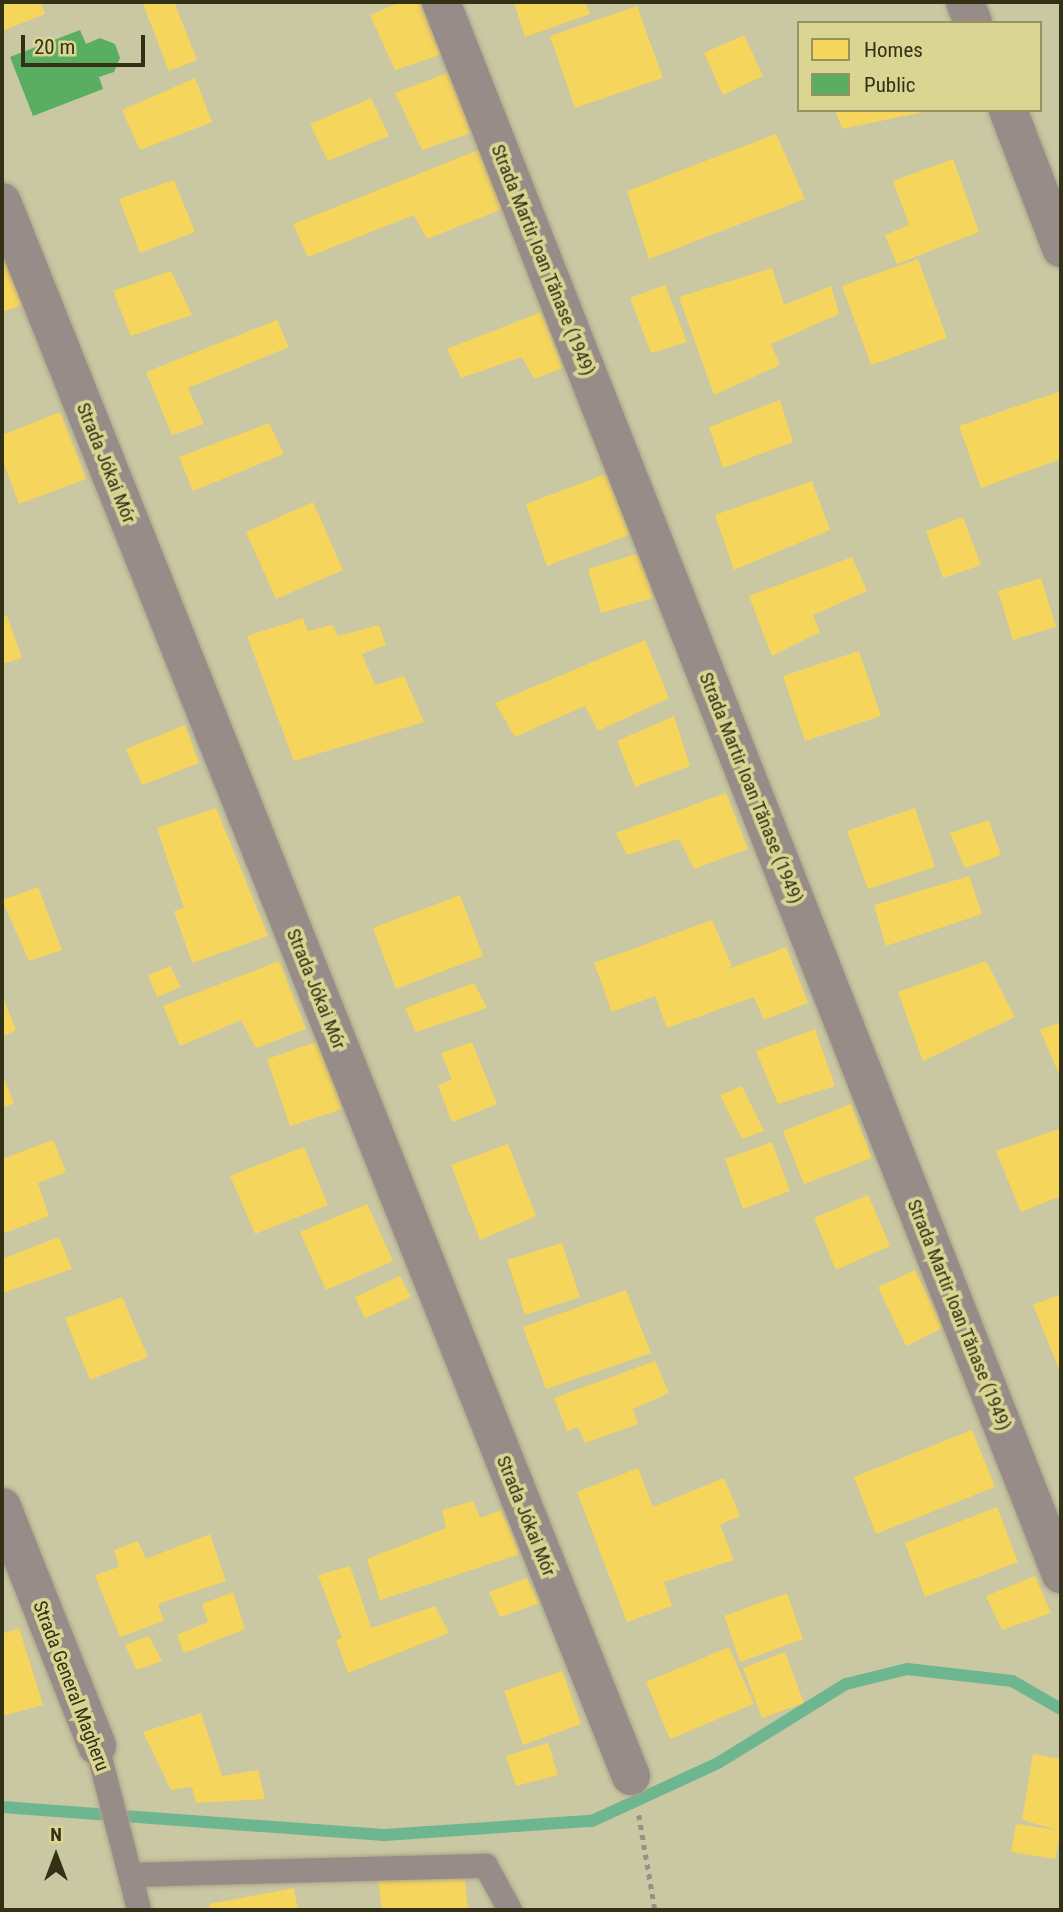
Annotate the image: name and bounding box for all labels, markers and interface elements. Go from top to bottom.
scale bar [24,21,149,65]
legend [797,21,1042,112]
text: 20 m [34,35,75,59]
text: Homes [864,38,923,62]
text: Public [864,73,916,97]
street label: Strada Martir Ioan Tănase (1949) [486,141,600,379]
street label: Strada Jókai Mór [72,400,140,526]
street label: Strada Martir Ioan Tănase (1949) [694,669,808,907]
street label: Strada Jókai Mór [282,926,350,1052]
street label: Strada Martir Ioan Tănase (1949) [902,1196,1016,1434]
street label: Strada Jókai Mór [492,1453,560,1579]
street label: Strada General Magheru [28,1598,114,1774]
north arrow [21,1821,91,1891]
text: N [50,1823,62,1846]

